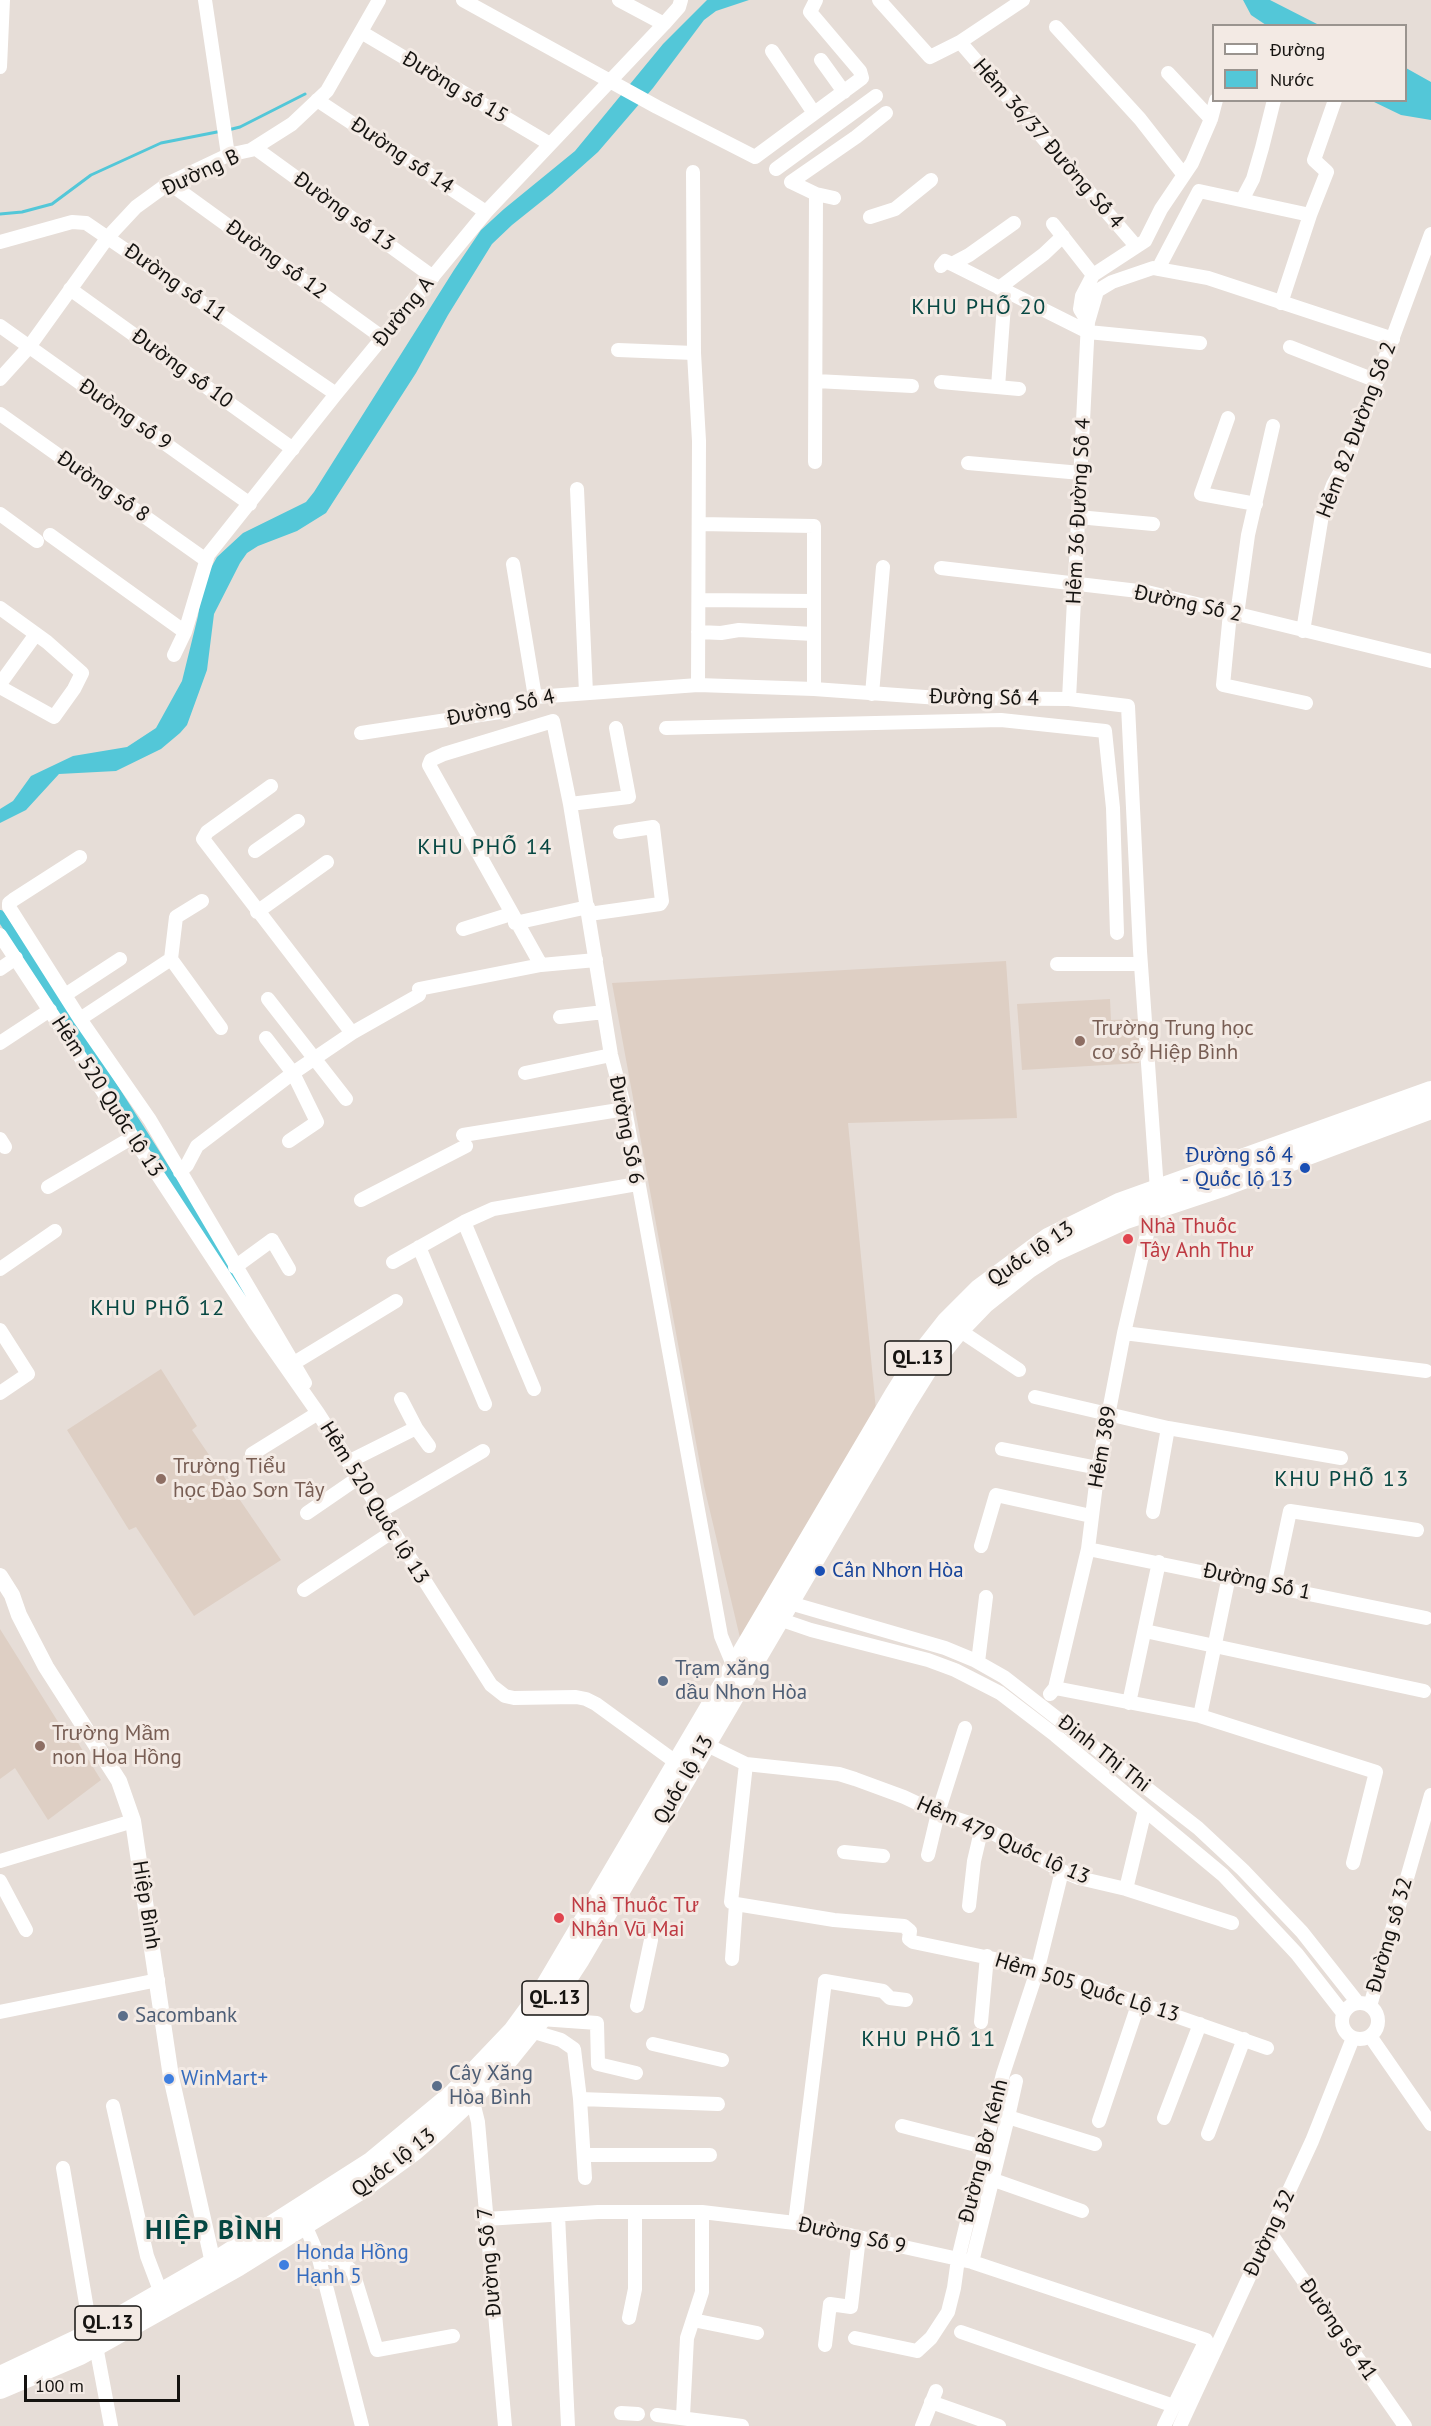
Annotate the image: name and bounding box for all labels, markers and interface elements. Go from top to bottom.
legend [1212,24,1407,102]
text: Đường [1270,38,1325,61]
street label: Đường số 15 [398,47,512,129]
street label: Hẻm 36/37 Đường Số 4 [967,54,1129,234]
text: Nước [1270,68,1314,91]
street label: Đường số 14 [346,112,458,200]
street label: Đường B [158,144,244,202]
street label: Đường số 13 [289,167,399,257]
street label: Đường số 12 [221,215,331,305]
street label: Đường số 11 [119,239,231,327]
street label: Đường A [368,272,440,352]
district label: KHU PHỐ 20 [911,295,1047,321]
street label: Đường số 10 [127,324,237,414]
street label: Hẻm 82 Đường Số 2 [1312,338,1402,522]
street label: Đường số 9 [74,374,176,456]
street label: Hẻm 36 Đường Số 4 [1062,417,1096,605]
street label: Đường số 8 [52,446,154,528]
street label: Đường Số 2 [1132,580,1244,628]
street label: Đường Số 4 [445,684,557,732]
street label: Đường Số 4 [929,684,1039,712]
district label: KHU PHỐ 14 [417,835,553,861]
street label: Hẻm 520 Quốc lộ 13 [46,1012,168,1182]
place label: Trường Trung học cơ sở Hiệp Bình [1092,1016,1254,1066]
marker: Trường Trung học cơ sở Hiệp Bình [1073,1034,1087,1048]
street label: Đường Số 6 [603,1074,649,1186]
place label: Đường số 4 - Quốc lộ 13 [1182,1143,1293,1193]
marker: Đường số 4 - Quốc lộ 13 [1298,1161,1312,1175]
place label: Nhà Thuốc Tây Anh Thư [1140,1214,1254,1264]
street label: Quốc lộ 13 [983,1216,1079,1292]
marker: Nhà Thuốc Tây Anh Thư [1121,1232,1135,1246]
district label: KHU PHỐ 12 [90,1296,226,1322]
road number: QL.13 [885,1341,951,1375]
street label: Hẻm 389 [1083,1404,1123,1490]
street label: Hẻm 520 Quốc lộ 13 [314,1417,434,1589]
place label: Trường Tiểu học Đào Sơn Tây [173,1454,325,1504]
district label: KHU PHỐ 13 [1274,1467,1410,1493]
marker: Trường Tiểu học Đào Sơn Tây [154,1472,168,1486]
place label: Cân Nhơn Hòa [832,1558,964,1584]
street label: Đường Số 1 [1201,1558,1313,1606]
marker: Cân Nhơn Hòa [813,1564,827,1578]
place label: Trạm xăng dầu Nhơn Hòa [675,1656,807,1706]
marker: Trạm xăng dầu Nhơn Hòa [656,1674,670,1688]
street label: Đinh Thị Thi [1053,1710,1155,1798]
place label: Trường Mầm non Hoa Hồng [52,1721,182,1771]
street label: Quốc lộ 13 [649,1731,719,1829]
marker: Trường Mầm non Hoa Hồng [33,1739,47,1753]
street label: Hẻm 479 Quốc lộ 13 [913,1792,1093,1890]
street label: Hiệp Bình [127,1859,165,1951]
street label: Đường số 32 [1362,1875,1418,1995]
place label: Nhà Thuốc Tư Nhân Vū Mai [571,1893,699,1943]
marker: Nhà Thuốc Tư Nhân Vū Mai [552,1911,566,1925]
street label: Hẻm 505 Quốc Lộ 13 [992,1948,1182,2028]
road number: QL.13 [522,1981,588,2015]
place label: Sacombank [135,2003,237,2029]
marker: Sacombank [116,2009,130,2023]
district label: KHU PHỐ 11 [861,2027,997,2053]
place label: Cây Xăng Hòa Bình [449,2061,533,2111]
place label: WinMart+ [181,2066,268,2092]
marker: WinMart+ [162,2072,176,2086]
street label: Đường Bờ Kênh [954,2077,1014,2225]
marker: Cây Xăng Hòa Bình [430,2079,444,2093]
street label: Quốc lộ 13 [347,2123,441,2203]
street label: Đường 32 [1239,2186,1301,2280]
street label: Đường Số 7 [473,2206,507,2318]
street label: Đường Số 9 [796,2212,908,2260]
district label: HIỆP BÌNH [145,2215,283,2247]
place label: Honda Hồng Hạnh 5 [296,2240,409,2290]
marker: Honda Hồng Hạnh 5 [277,2258,291,2272]
street label: Đường số 41 [1294,2274,1382,2386]
road number: QL.13 [75,2306,141,2340]
scale bar [27,2363,183,2401]
text: 100 m [35,2374,84,2397]

